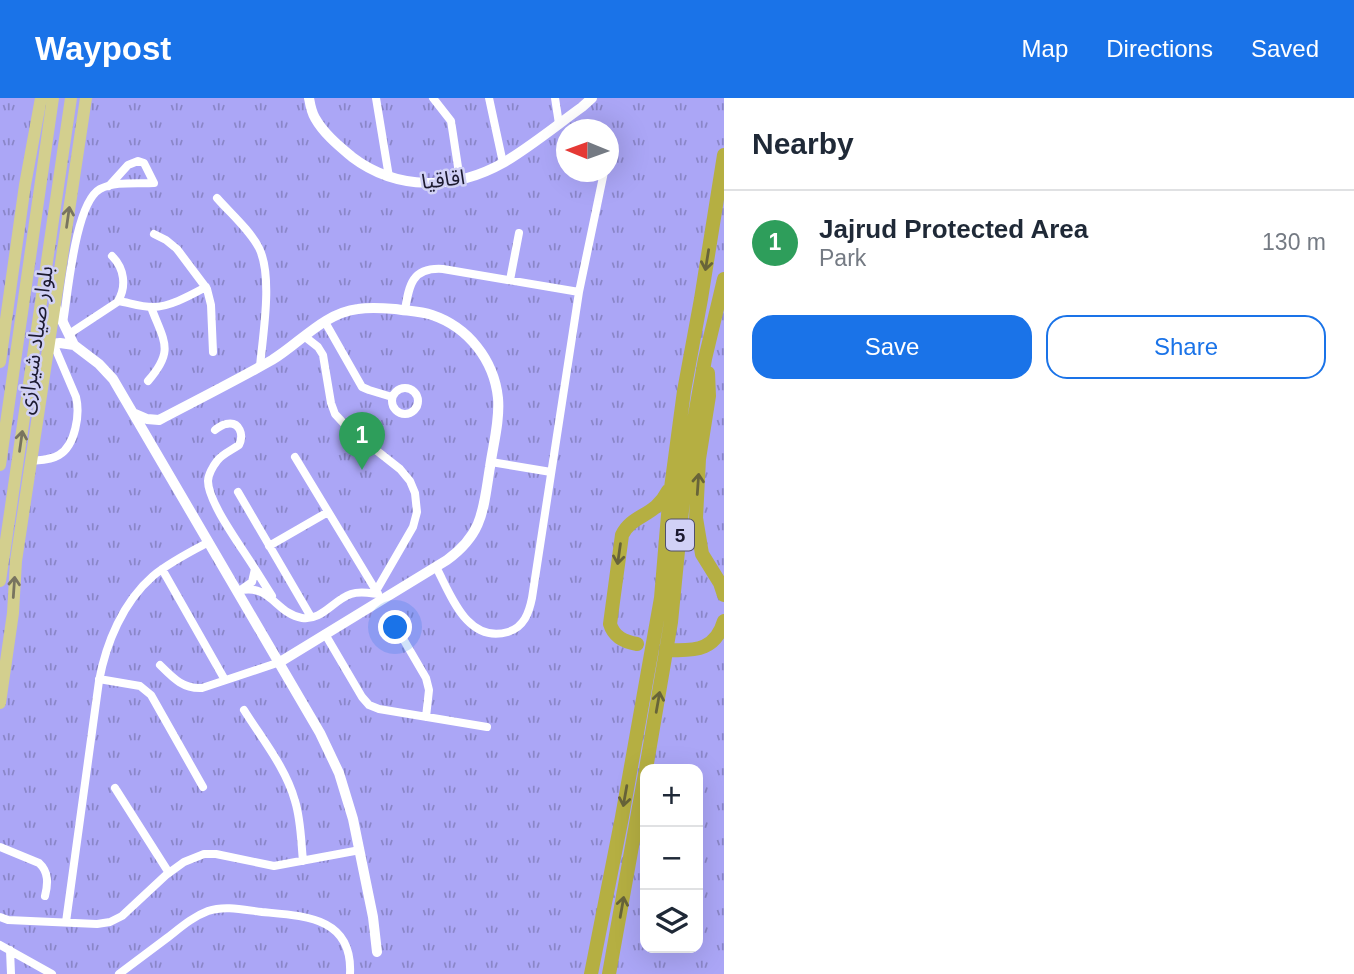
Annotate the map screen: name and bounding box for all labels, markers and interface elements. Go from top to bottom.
text: Waypost [35,30,171,67]
text: Map [1022,35,1068,62]
text: Directions [1106,35,1213,62]
text: Saved [1251,35,1319,62]
north arrow [556,119,619,182]
text: Nearby [752,127,854,160]
street label: اقاقیا [420,165,466,193]
one-way arrow [62,206,75,229]
text: Jajrud Protected Area [819,214,1088,244]
text: 1 [769,229,781,255]
text: 130 m [1262,229,1326,255]
text: Park [819,245,866,271]
one-way arrow [700,248,713,271]
street label: بلوار صیاد شیرازی [13,264,58,416]
button: Save [752,315,1032,379]
button: Share [1046,315,1326,379]
pin: 1 [339,412,385,470]
one-way arrow [15,430,28,453]
one-way arrow [691,473,704,496]
road number: 5 [666,520,694,550]
one-way arrow [613,542,626,565]
one-way arrow [8,576,21,599]
your location [378,610,412,644]
one-way arrow [651,691,665,714]
map controls [640,764,703,953]
button: + [640,764,703,827]
one-way arrow [618,785,632,807]
button: − [640,827,703,890]
button: layers [640,890,703,953]
one-way arrow [615,896,629,919]

